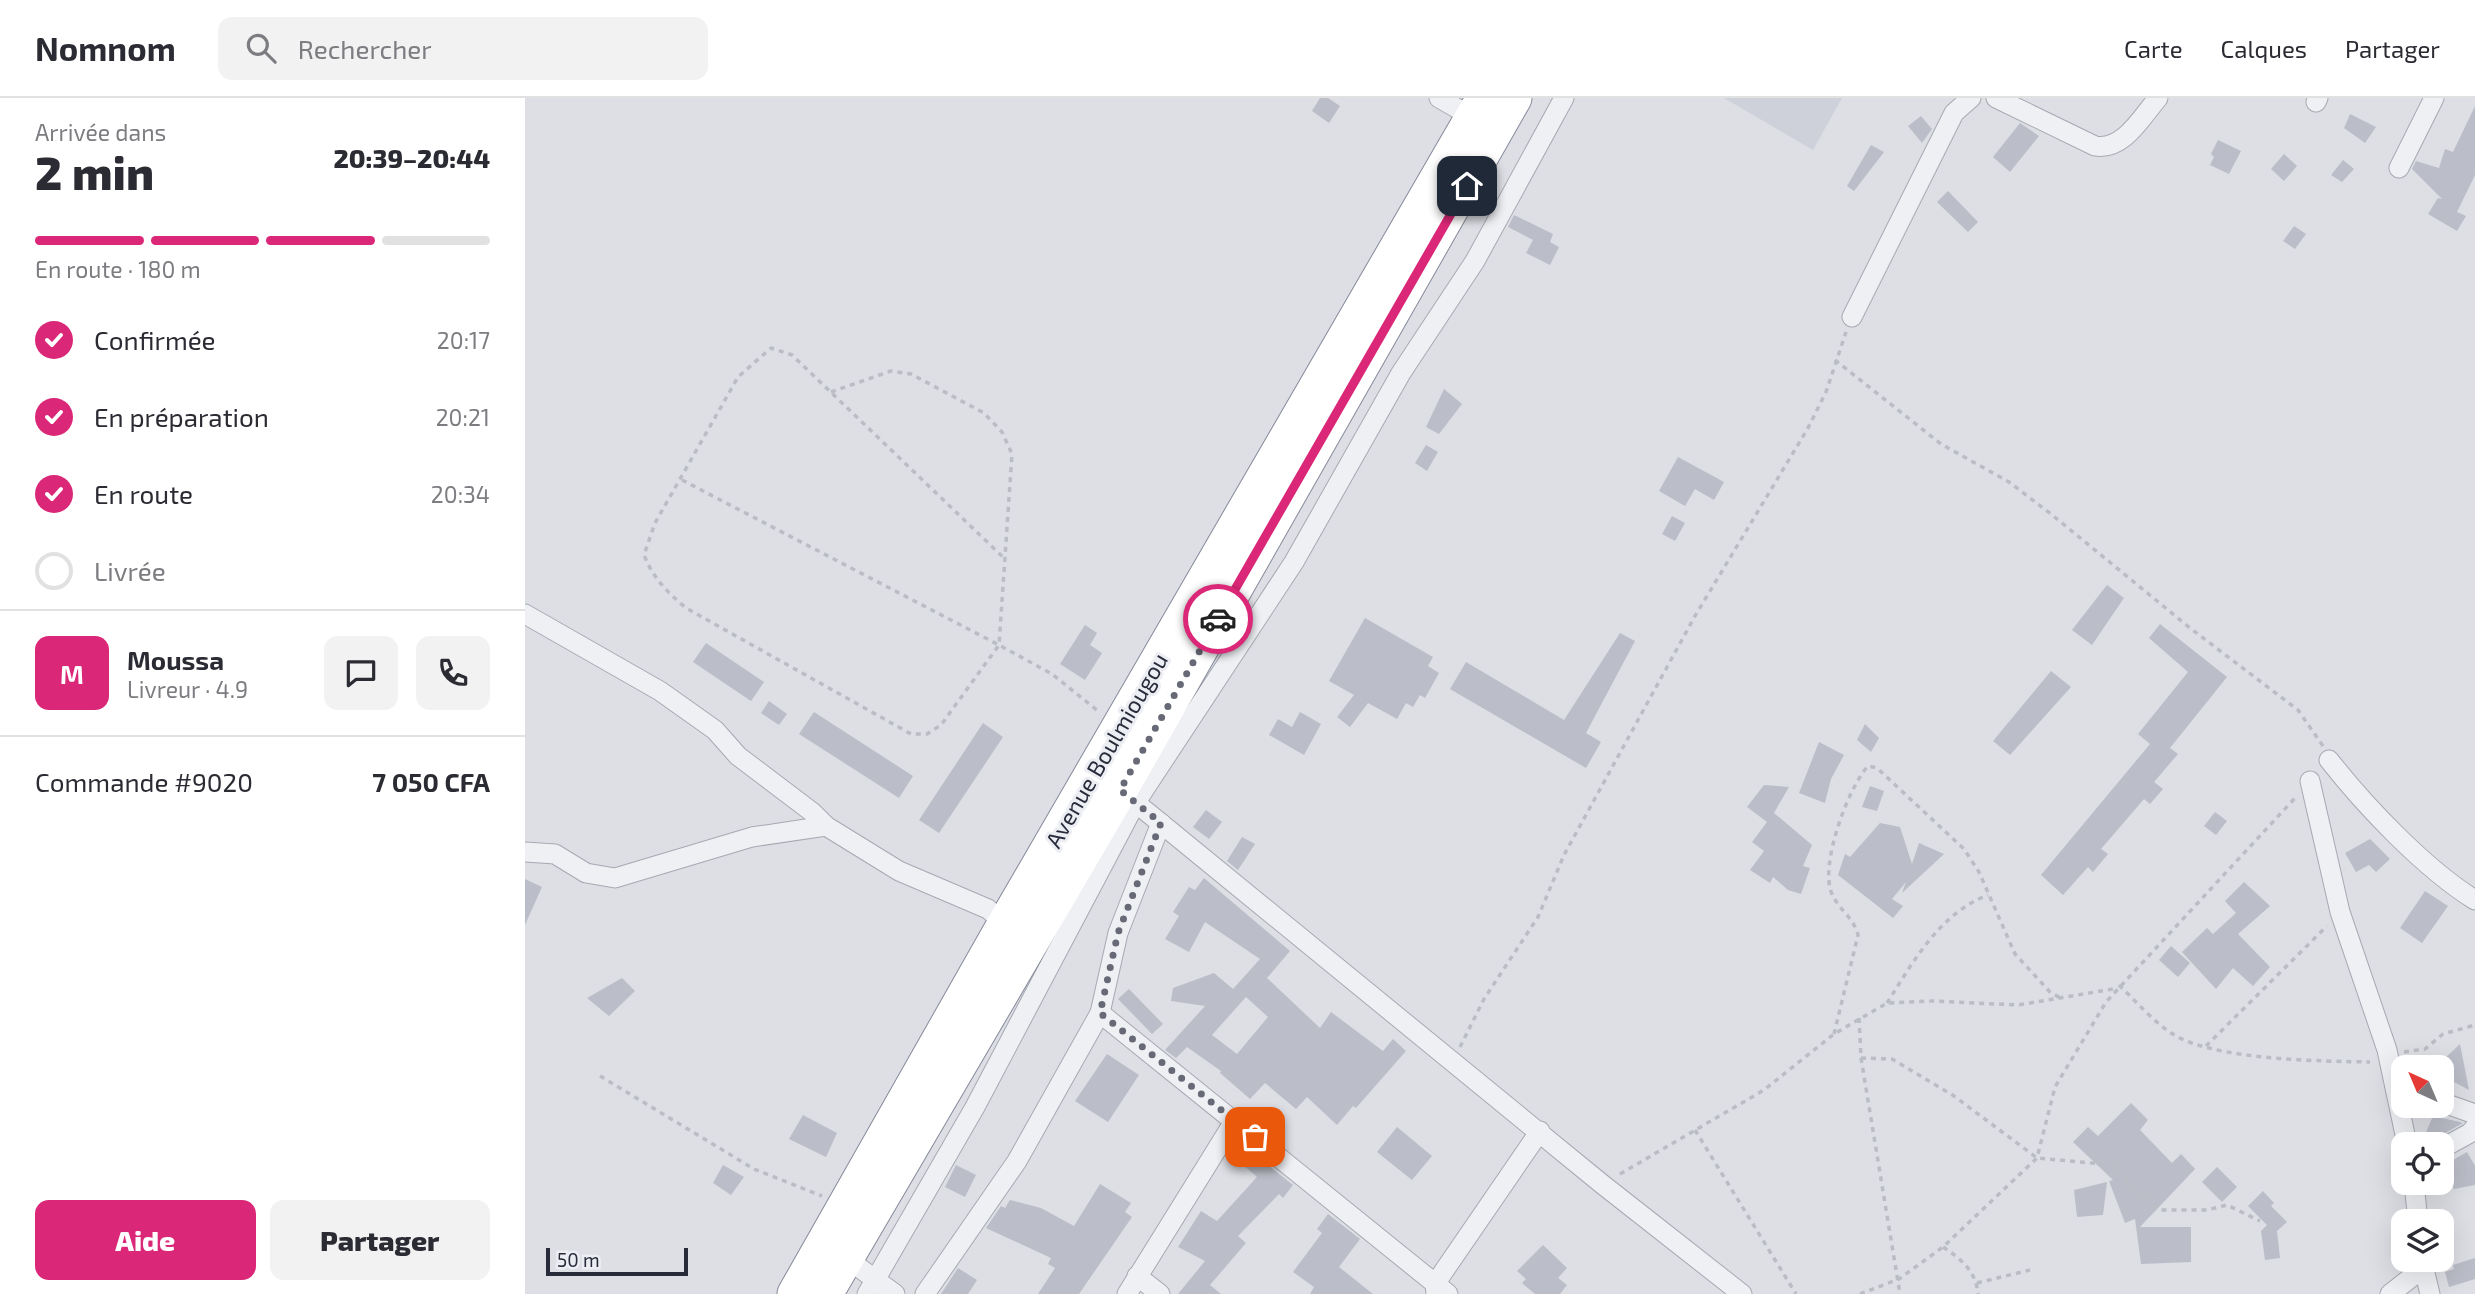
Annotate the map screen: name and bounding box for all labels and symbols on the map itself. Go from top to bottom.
pin [1437,156,1497,216]
courier [1183,584,1253,654]
street label: Avenue Boulmiougou [1039,648,1173,852]
north arrow [2391,1055,2453,1118]
pin [1225,1107,1285,1167]
scale bar [546,1245,688,1277]

